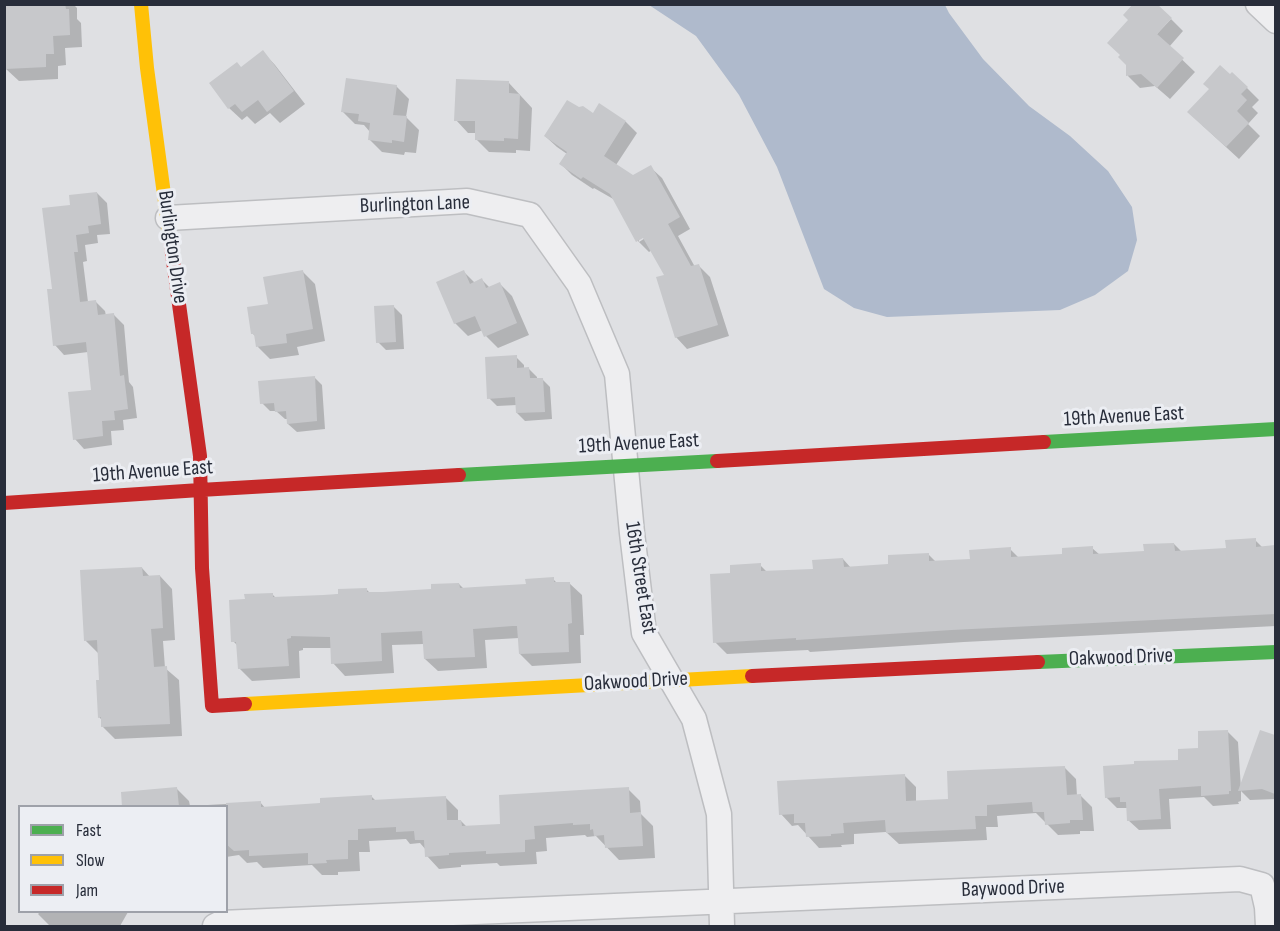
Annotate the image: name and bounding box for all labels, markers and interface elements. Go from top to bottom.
street label: Burlington Drive [152,189,192,305]
street label: Burlington Lane [359,190,471,220]
street label: 19th Avenue East [1063,401,1185,433]
street label: 19th Avenue East [578,428,700,460]
street label: 19th Avenue East [92,455,214,489]
street label: 16th Street East [619,520,661,636]
street label: Oakwood Drive [1068,644,1174,672]
street label: Oakwood Drive [583,667,689,697]
legend [18,805,228,913]
text: Fast [76,820,101,841]
text: Slow [76,850,105,871]
street label: Baywood Drive [961,875,1065,903]
text: Jam [76,880,98,901]

